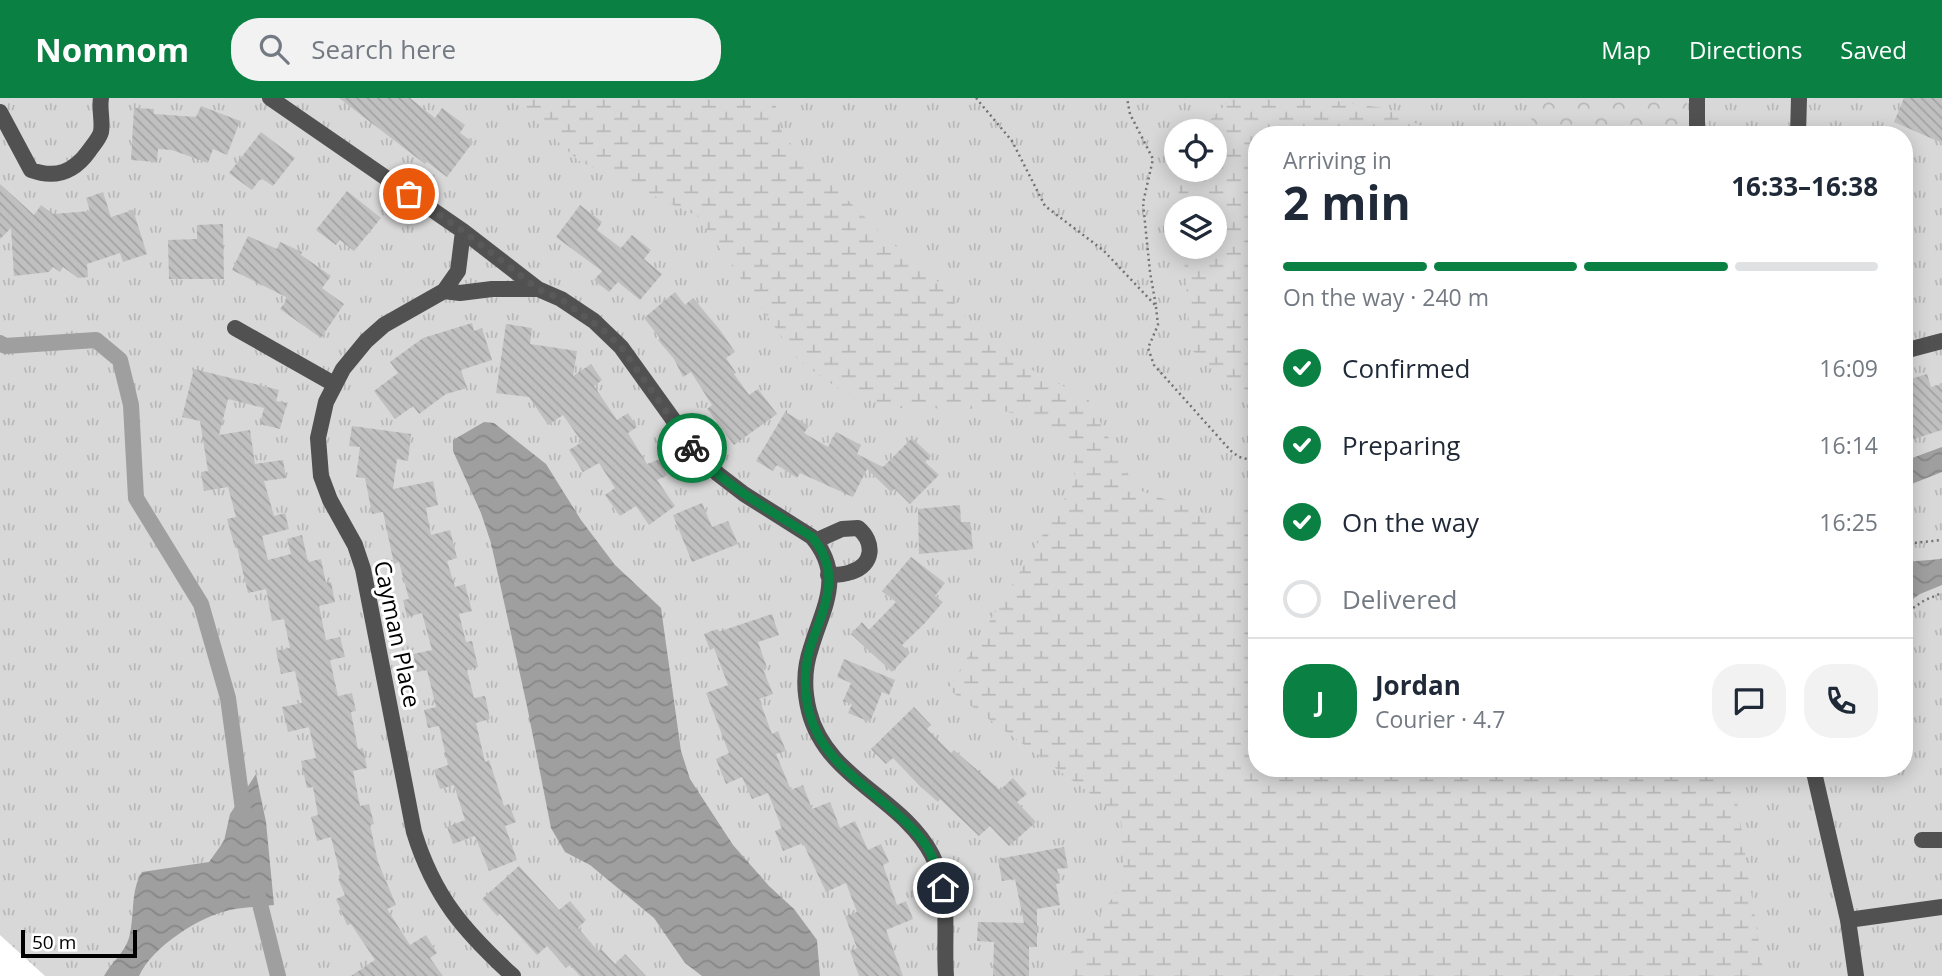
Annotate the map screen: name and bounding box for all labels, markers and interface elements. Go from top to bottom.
search box [231,18,721,81]
text: Nomnom [35,27,189,72]
icon: search [255,30,293,68]
text: Search here [311,31,456,67]
text: Map [1601,33,1651,66]
text: Directions [1689,33,1802,66]
text: Saved [1840,33,1907,66]
map controls [1164,119,1227,259]
button: locate [1164,119,1227,182]
text: Arriving in [1283,144,1392,176]
pin [379,164,439,224]
text: 16:33–16:38 [1731,168,1878,204]
text: 2 min [1283,171,1411,233]
icon: bag [390,175,428,213]
button: layers [1164,196,1227,259]
text: On the way · 240 m [1283,281,1489,313]
icon: check [1283,349,1321,387]
text: Confirmed [1342,350,1470,386]
text: 16:09 [1819,352,1878,384]
courier [657,413,727,483]
icon: check [1283,426,1321,464]
text: Preparing [1342,427,1460,463]
icon: bike [673,429,711,467]
text: 16:14 [1819,429,1878,461]
icon: check [1283,503,1321,541]
text: On the way [1342,504,1479,540]
text: 16:25 [1819,506,1878,538]
street label: Cayman Place [367,558,429,710]
text: Delivered [1342,581,1457,617]
button: chat [1712,664,1786,738]
button: phone [1804,664,1878,738]
text: Jordan [1375,667,1461,703]
text: J [1316,683,1324,719]
text: Courier · 4.7 [1375,703,1505,735]
pin [913,858,973,918]
icon: home [924,869,962,907]
scale bar [21,927,136,959]
text: 50 m [32,929,76,955]

